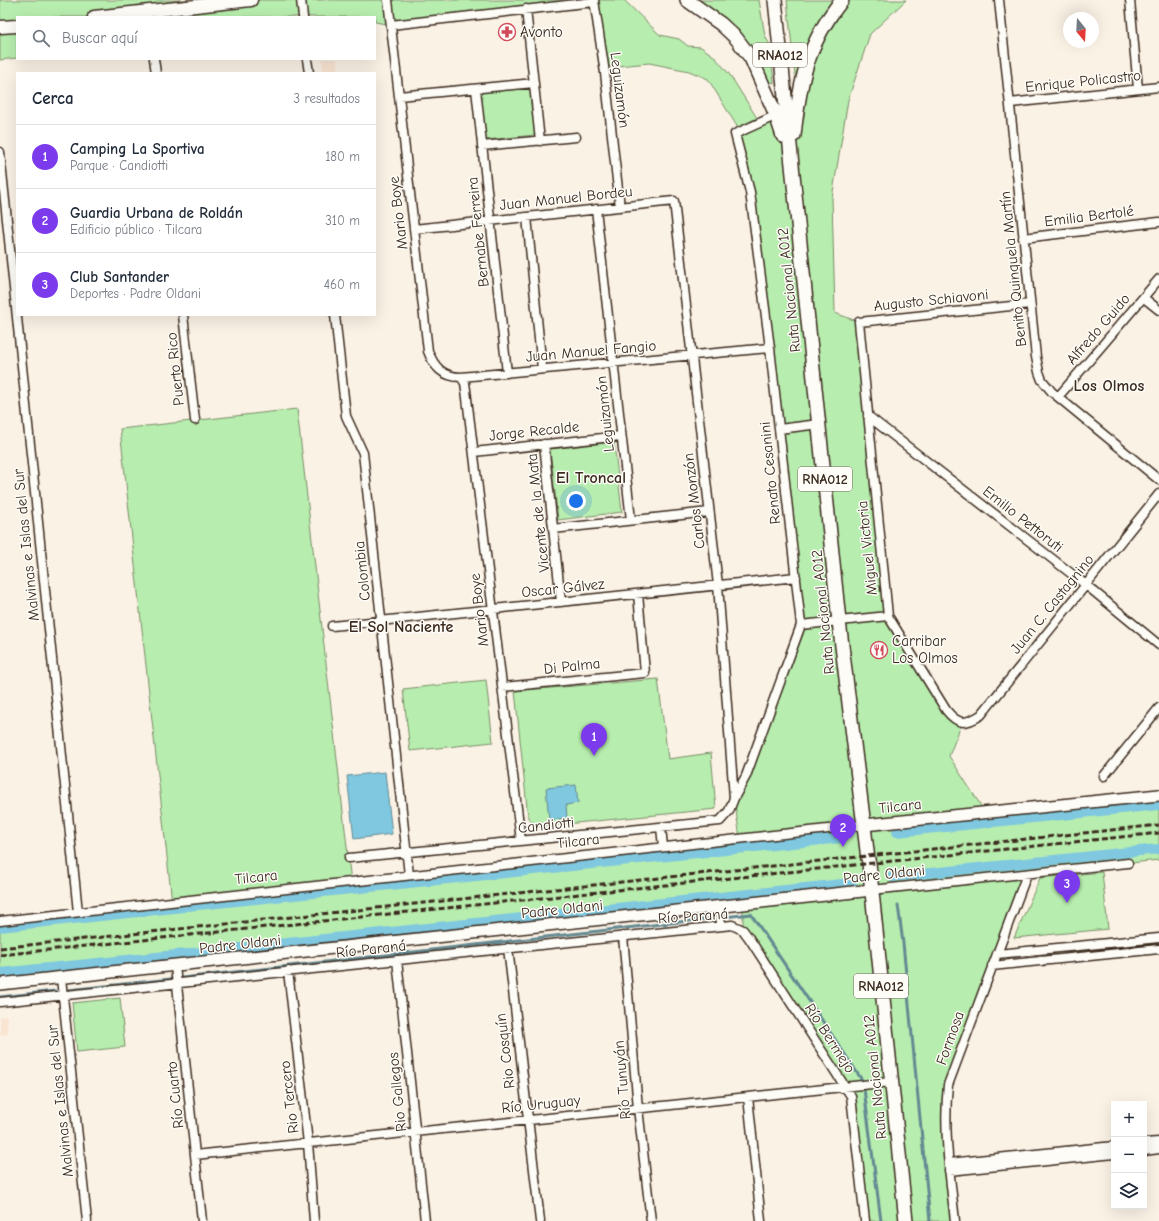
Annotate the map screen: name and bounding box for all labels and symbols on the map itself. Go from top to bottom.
north arrow [1063,12,1099,48]
pharmacy icon: Avonto [497,22,517,42]
place label: Avonto [520,23,563,41]
road number: RNA012 [753,43,807,67]
street label: Leguizamón [606,51,634,129]
street label: Enrique Policastro [1024,66,1142,96]
street label: Mario Boye [385,175,411,251]
street label: Bernabe Ferreira [463,176,493,288]
street label: Juan Manuel Bordeu [499,182,633,214]
street label: Benito Quinquela Martín [996,190,1030,348]
street label: Emilia Bertolé [1043,202,1135,230]
street label: Ruta Nacional A012 [773,227,805,353]
street label: Augusto Schiavoni [873,285,989,315]
street label: Alfredo Guido [1062,290,1134,368]
street label: Puerto Rico [162,331,188,407]
street label: Juan Manuel Fangio [525,336,657,366]
street label: Leguizamón [592,375,618,453]
district label: Los Olmos [1074,377,1145,395]
street label: Jorge Recalde [488,417,581,445]
street label: Renato Cesanini [756,421,784,525]
street label: Carlos Monzón [679,452,709,550]
street label: Vicente de la Mata [523,453,553,573]
road number: RNA012 [798,467,852,491]
street label: Malvinas e Islas del Sur [9,468,43,622]
district label: El Troncal [556,469,626,487]
street label: Emilio Pettoruti [979,482,1067,556]
your location [566,491,586,511]
street label: Miguel Victoria [853,500,881,596]
street label: Colombia [350,540,374,602]
street label: Ruta Nacional A012 [807,549,839,675]
street label: Juan C. Castagnino [1006,551,1098,657]
street label: Mario Boye [466,572,492,648]
street label: Oscar Gálvez [521,575,606,601]
district label: El Sol Naciente [349,618,453,636]
place label: Carribar Los Olmos [892,632,958,667]
restaurant icon: Carribar Los Olmos [869,640,889,660]
street label: Di Palma [543,654,601,678]
pin: 1 [581,723,607,756]
street label: Tilcara [878,795,922,817]
street label: Candiotti [517,813,575,837]
pin: 2 [830,814,856,847]
street label: Tilcara [556,830,600,852]
street label: Padre Oldani [842,861,926,887]
street label: Tilcara [234,866,278,888]
pin: 3 [1054,870,1080,903]
street label: Padre Oldani [520,896,604,922]
street label: Río Paraná [657,905,729,927]
street label: Padre Oldani [198,931,282,957]
street label: Río Paraná [335,936,407,962]
road number: RNA012 [854,974,908,998]
street label: Río Bermejo [801,1000,859,1076]
street label: Formosa [932,1009,968,1067]
street label: Rio Cosquín [491,1012,519,1090]
street label: Ruta Nacional A012 [859,1014,891,1140]
street label: Malvinas e Islas del Sur [43,1024,77,1178]
street label: Río Tunuyán [610,1040,634,1120]
street label: Rio Gallegos [384,1051,410,1133]
street label: Rio Tercero [276,1059,302,1134]
street label: Río Cuarto [163,1060,187,1130]
street label: Río Uruguay [501,1091,582,1117]

